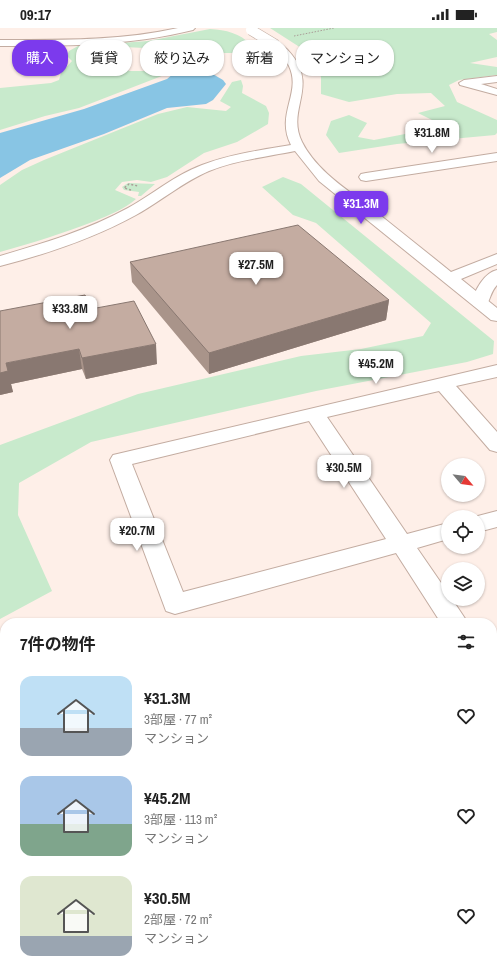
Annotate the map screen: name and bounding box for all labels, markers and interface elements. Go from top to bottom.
text: 09:17 [20,4,51,25]
chip: 購入 [12,40,68,76]
chip: 賃貸 [76,40,132,76]
chip: 絞り込み [140,40,224,76]
chip: 新着 [232,40,288,76]
chip: マンション [296,40,394,76]
pin: ¥31.8M [399,120,465,154]
text: ¥31.8M [414,124,450,141]
pin: ¥31.3M [328,191,394,225]
text: ¥31.3M [343,195,379,212]
pin: ¥27.5M [223,252,289,286]
text: ¥27.5M [238,256,274,273]
pin: ¥33.8M [37,296,103,330]
text: ¥33.8M [52,300,88,317]
pin: ¥45.2M [343,351,409,385]
text: ¥45.2M [358,355,394,372]
pin: ¥30.5M [311,455,377,489]
north arrow [441,458,485,502]
map controls [441,458,485,606]
text: ¥30.5M [326,459,362,476]
button: locate [441,510,485,554]
pin: ¥20.7M [104,518,170,552]
text: ¥20.7M [119,522,155,539]
button: layers [441,562,485,606]
icon: filters [455,631,477,653]
text: 7件の物件 [20,632,96,655]
text: ¥31.3M [144,686,191,709]
icon: home [52,692,100,740]
icon: heart [455,705,477,727]
text: 3部屋 · 77 m² [144,711,212,728]
text: マンション [144,730,209,747]
text: ¥45.2M [144,786,191,809]
icon: home [52,792,100,840]
icon: heart [455,805,477,827]
text: 3部屋 · 113 m² [144,811,217,828]
text: マンション [144,830,209,847]
text: ¥30.5M [144,886,191,909]
icon: home [52,892,100,940]
icon: heart [455,905,477,927]
text: 2部屋 · 72 m² [144,911,212,928]
text: マンション [144,930,209,947]

